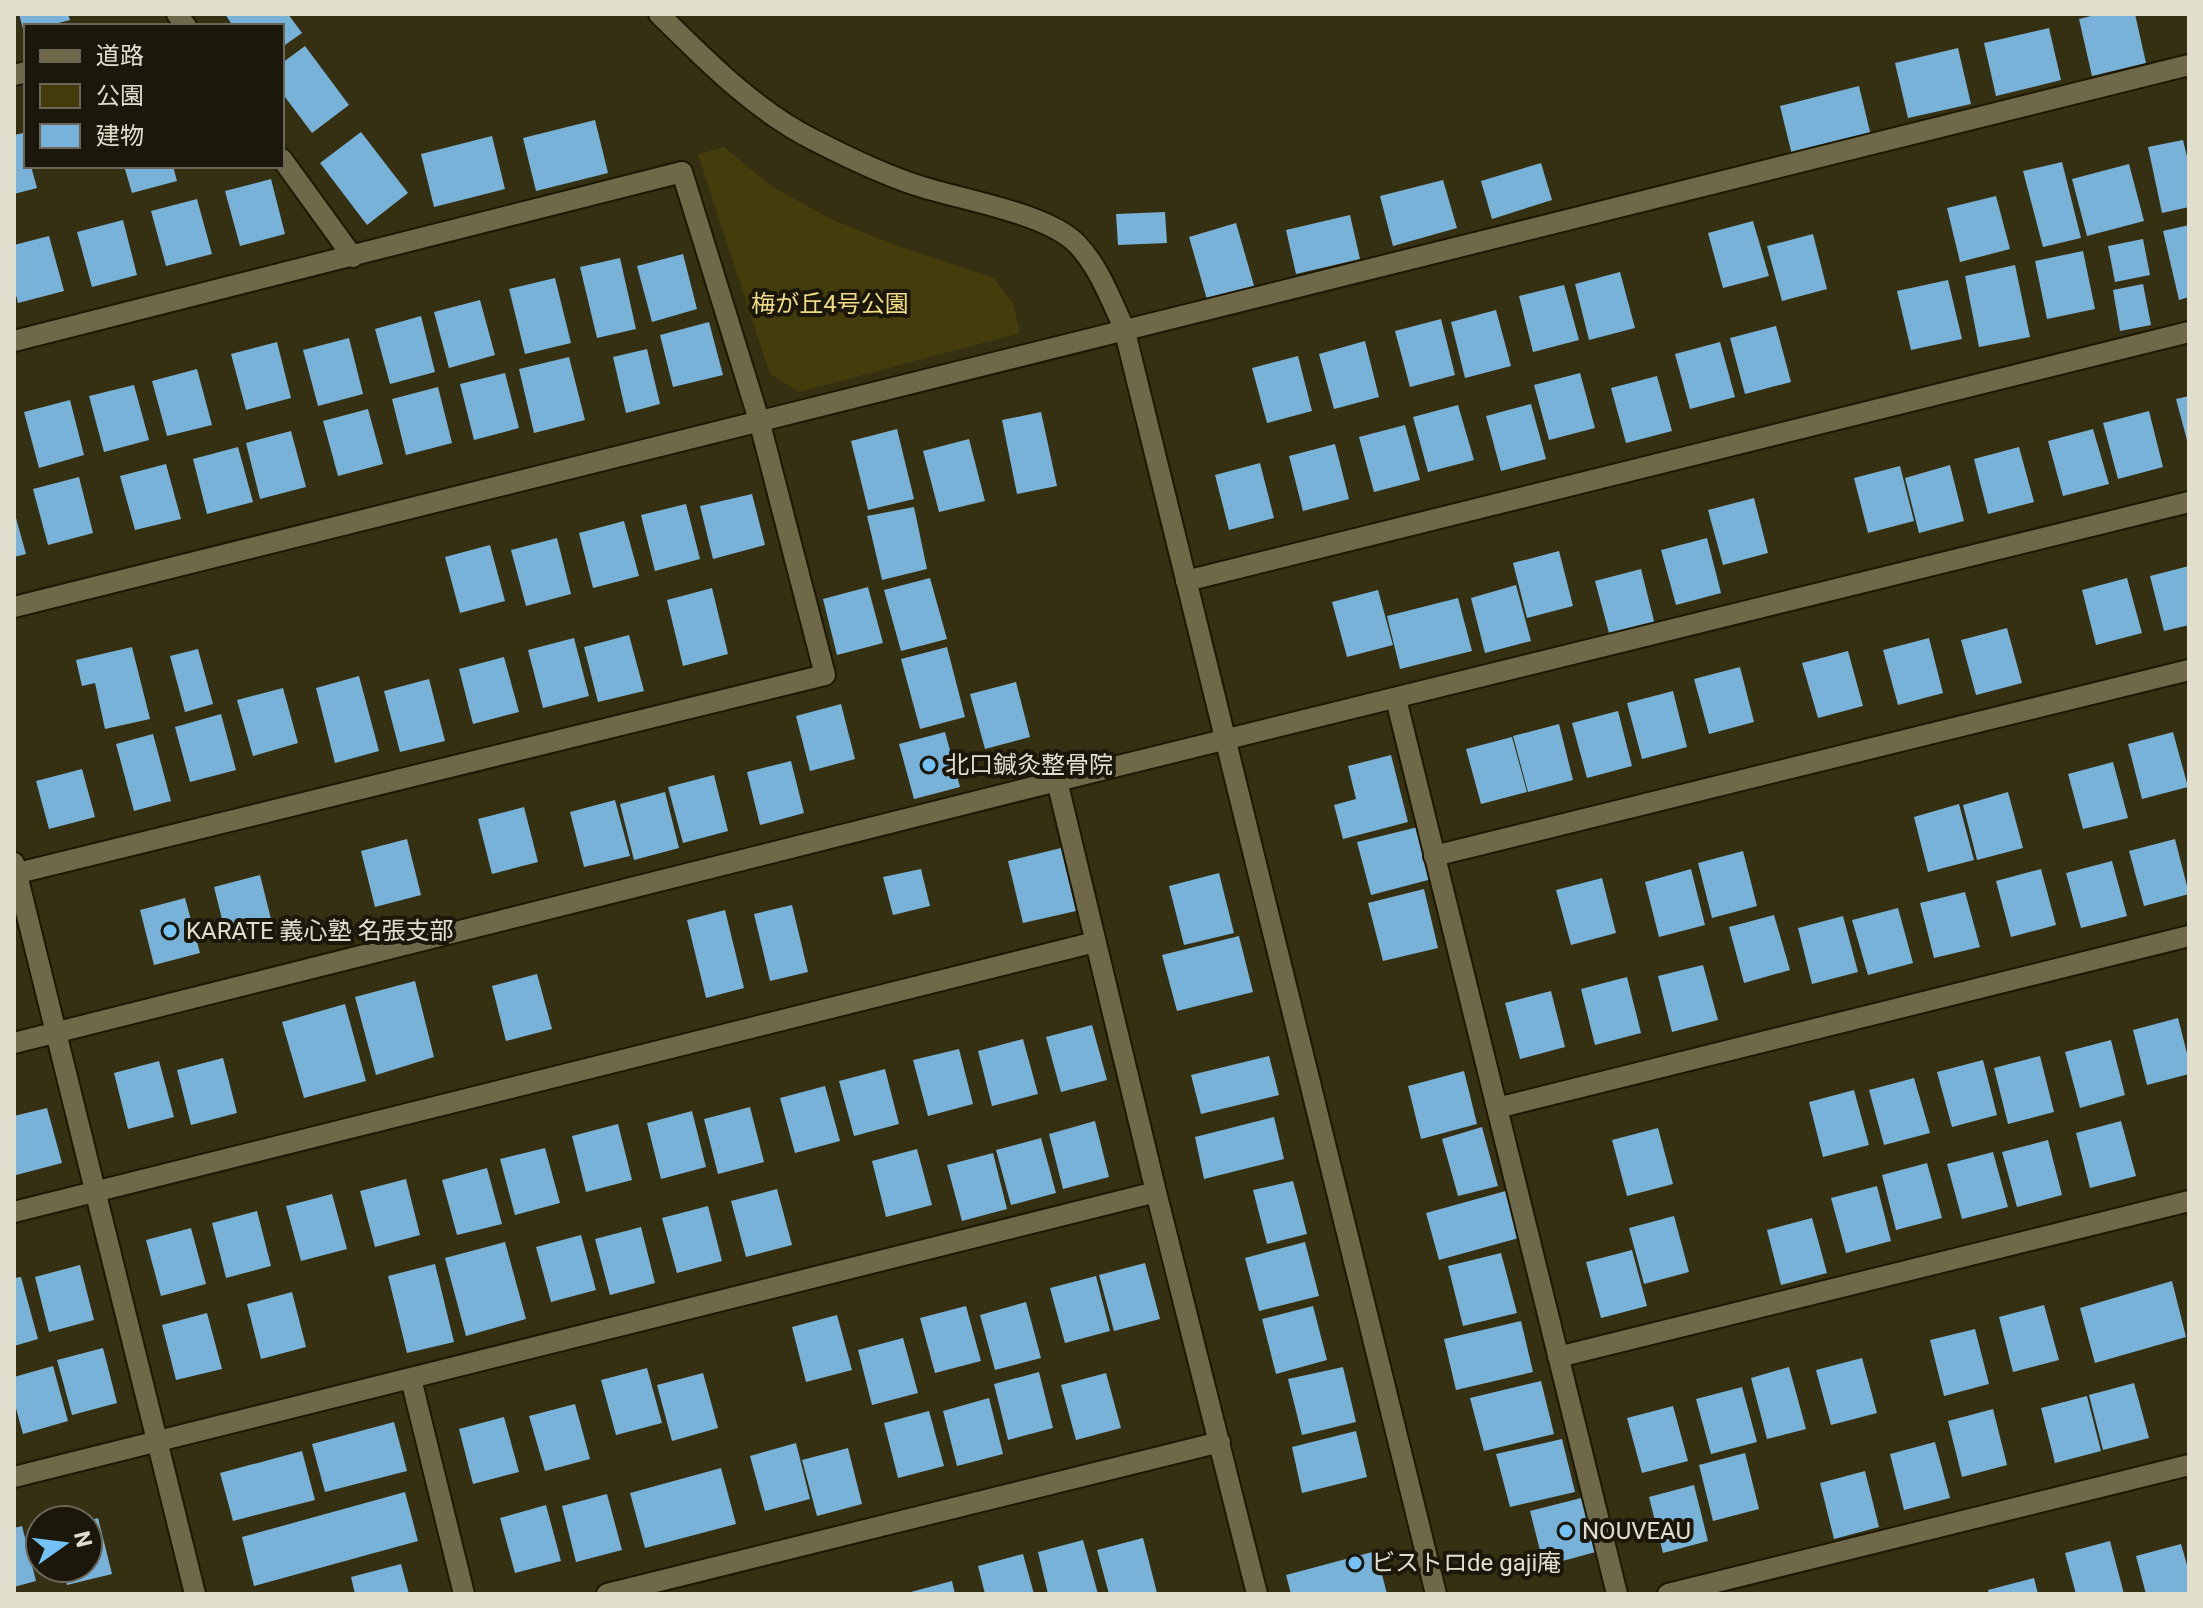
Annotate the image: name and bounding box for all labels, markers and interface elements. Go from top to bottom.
legend [24,24,284,168]
text: 道路 [96,42,144,70]
text: 公園 [96,82,144,110]
text: 建物 [96,122,144,150]
park label: 梅が丘4号公園 [751,290,909,318]
place label: 北口鍼灸整骨院 [945,751,1113,779]
marker: 北口鍼灸整骨院 [920,756,938,774]
place label: KARATE 義心塾 名張支部 [186,917,454,945]
marker: KARATE 義心塾 名張支部 [161,922,179,940]
north arrow [24,1504,104,1584]
place label: NOUVEAU [1582,1517,1691,1545]
marker: NOUVEAU [1557,1522,1575,1540]
text: N [69,1529,97,1550]
place label: ビストロde gaji庵 [1371,1549,1561,1577]
marker: ビストロde gaji庵 [1346,1554,1364,1572]

